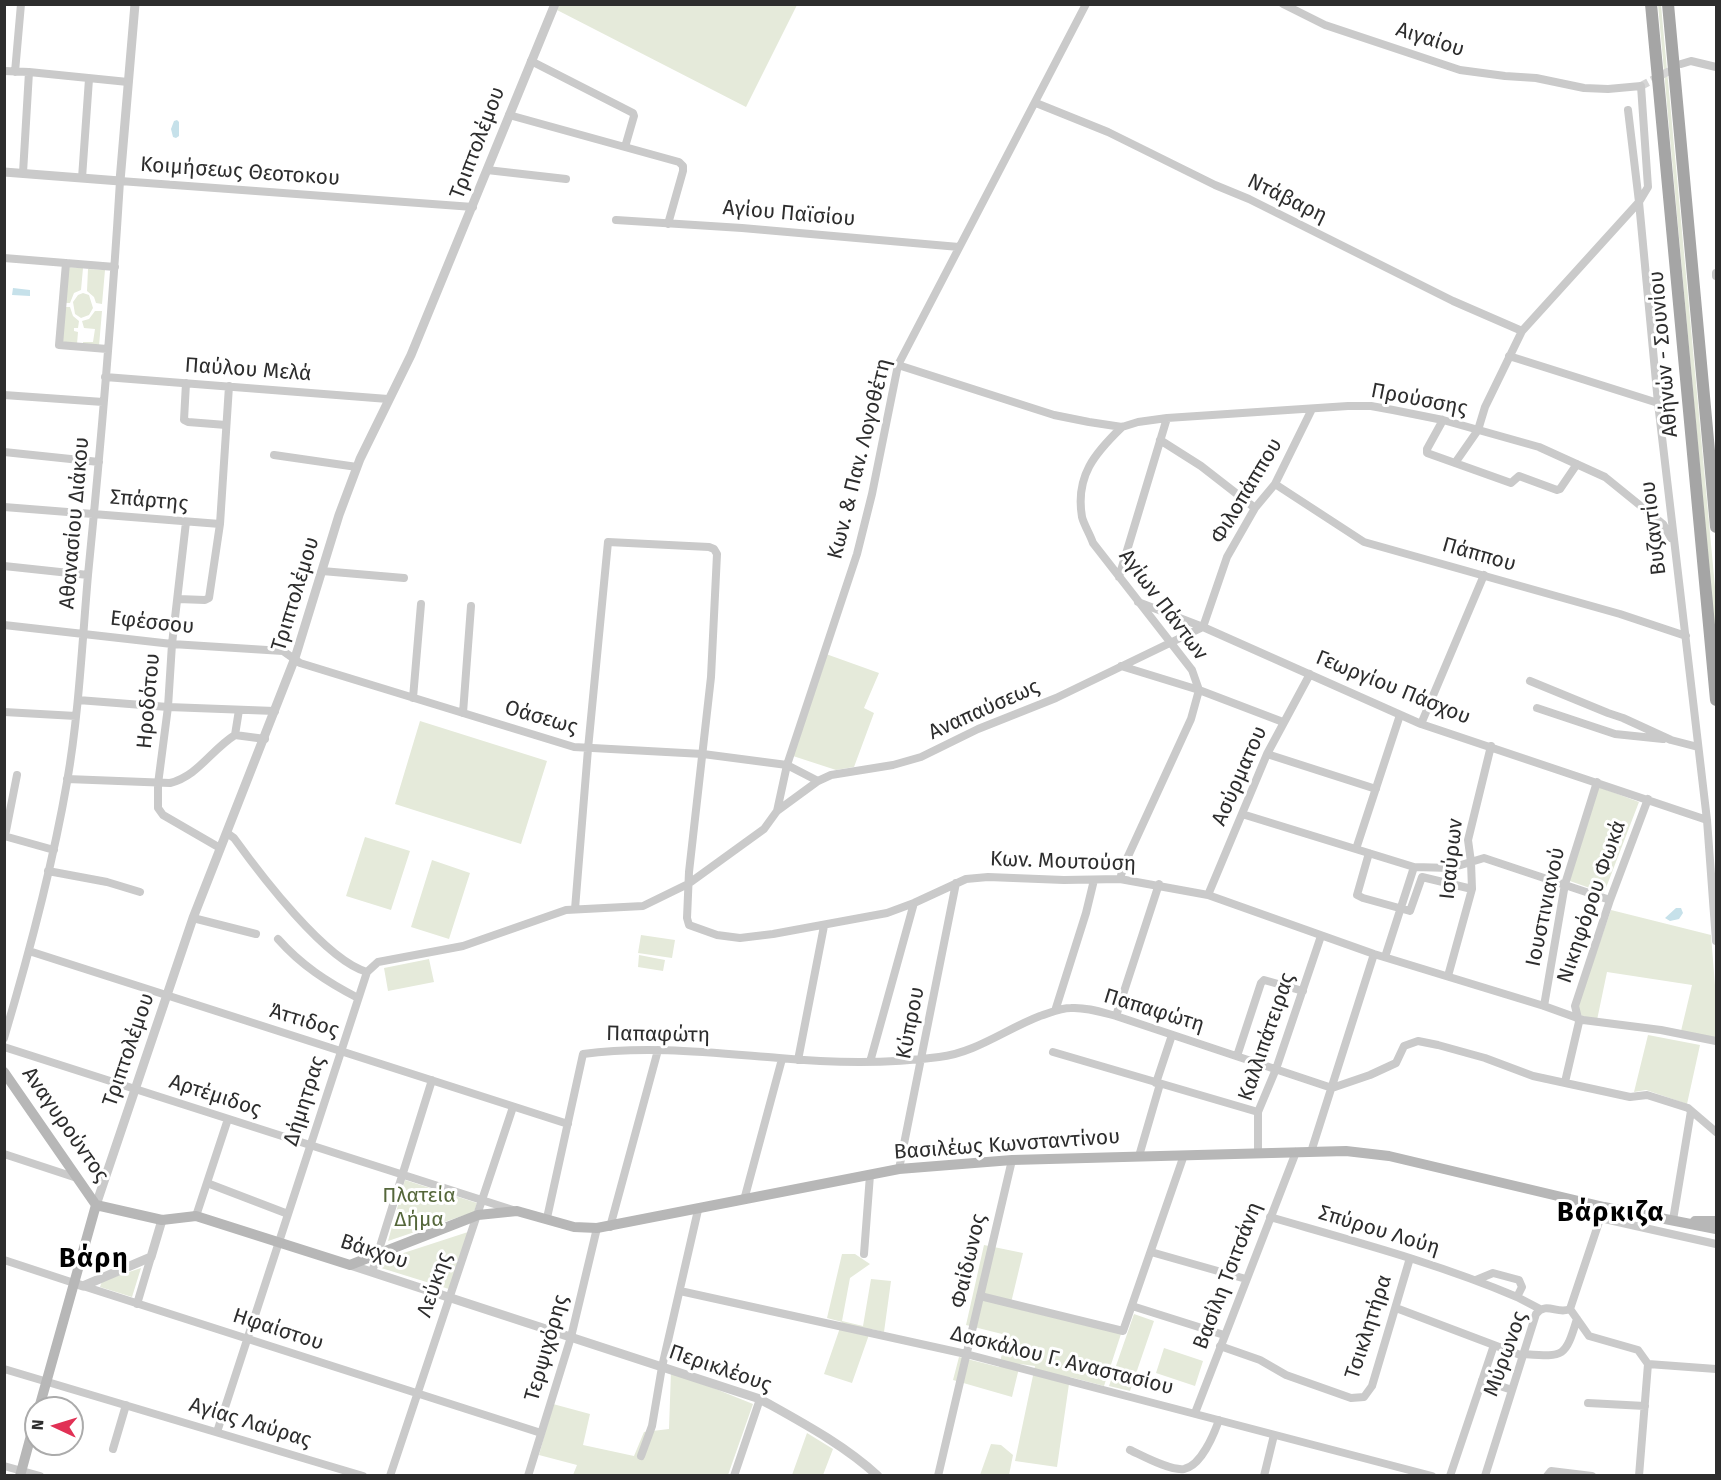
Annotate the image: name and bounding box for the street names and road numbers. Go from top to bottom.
street label: Αιγαίου [1393,17,1467,63]
street label: Τριπτολέμου [445,83,511,203]
street label: Κοιμήσεως Θεοτοκου [139,152,341,192]
street label: Ντάβαρη [1243,169,1331,229]
street label: Αγίου Παϊσίου [722,196,856,232]
street label: Αθήνών - Σουνίου [1644,270,1684,438]
street label: Παύλου Μελά [184,353,312,387]
street label: Κων. & Παν. Λογοθέτη [823,356,897,562]
street label: Προύσσης [1369,378,1469,422]
street label: Φιλοπάππου [1206,434,1288,548]
street label: Αθανασίου Διάκου [55,436,95,610]
street label: Βυζαντίου [1636,479,1672,577]
street label: Σπάρτης [109,485,189,517]
street label: Πάππου [1439,532,1519,578]
street label: Τριπτολέμου [267,534,325,654]
street label: Αγίων Πάντων [1113,545,1213,665]
street label: Εφέσσου [109,606,195,640]
street label: Γεωργίου Πάσχου [1312,646,1474,730]
street label: Ηροδότου [132,652,166,750]
street label: Αναπαύσεως [925,674,1043,746]
street label: Οάσεως [502,696,580,740]
street label: Ασύρματου [1207,722,1273,830]
street label: Ισαύρων [1435,817,1469,901]
street label: Νικηφόρου Φωκά [1552,817,1632,987]
street label: Ιουστινιανού [1521,845,1571,969]
street label: Κων. Μουτούση [989,847,1137,877]
street label: Καλλιπάτειρας [1233,970,1301,1104]
street label: Παπαφώτη [1101,984,1207,1038]
street label: Κύπρου [892,985,930,1061]
street label: Τριπτολέμου [98,990,160,1110]
street label: Άττιδος [266,999,342,1043]
street label: Παπαφώτη [606,1021,710,1049]
street label: Δήμητρας [279,1053,331,1149]
street label: Αναγυρούντος [16,1063,114,1187]
street label: Αρτέμιδος [166,1069,264,1123]
street label: Βασιλέως Κωνσταντίνου [893,1125,1121,1165]
street label: Βασίλη Τσιτσάνη [1188,1199,1268,1353]
street label: Σπύρου Λούη [1315,1201,1443,1261]
street label: Φαίδωνος [946,1211,992,1311]
street label: Βάκχου [337,1229,411,1275]
street label: Λεύκης [412,1249,458,1321]
street label: Τσικλητήρα [1340,1272,1398,1382]
street label: Τερψιχόρης [520,1292,574,1404]
street label: Ηφαίστου [230,1304,326,1356]
street label: Μύρωνος [1479,1308,1533,1400]
street label: Δασκάλου Γ. Αναστασίου [948,1321,1176,1401]
street label: Περικλέους [665,1340,775,1398]
street label: Αγίας Λαύρας [186,1393,314,1453]

